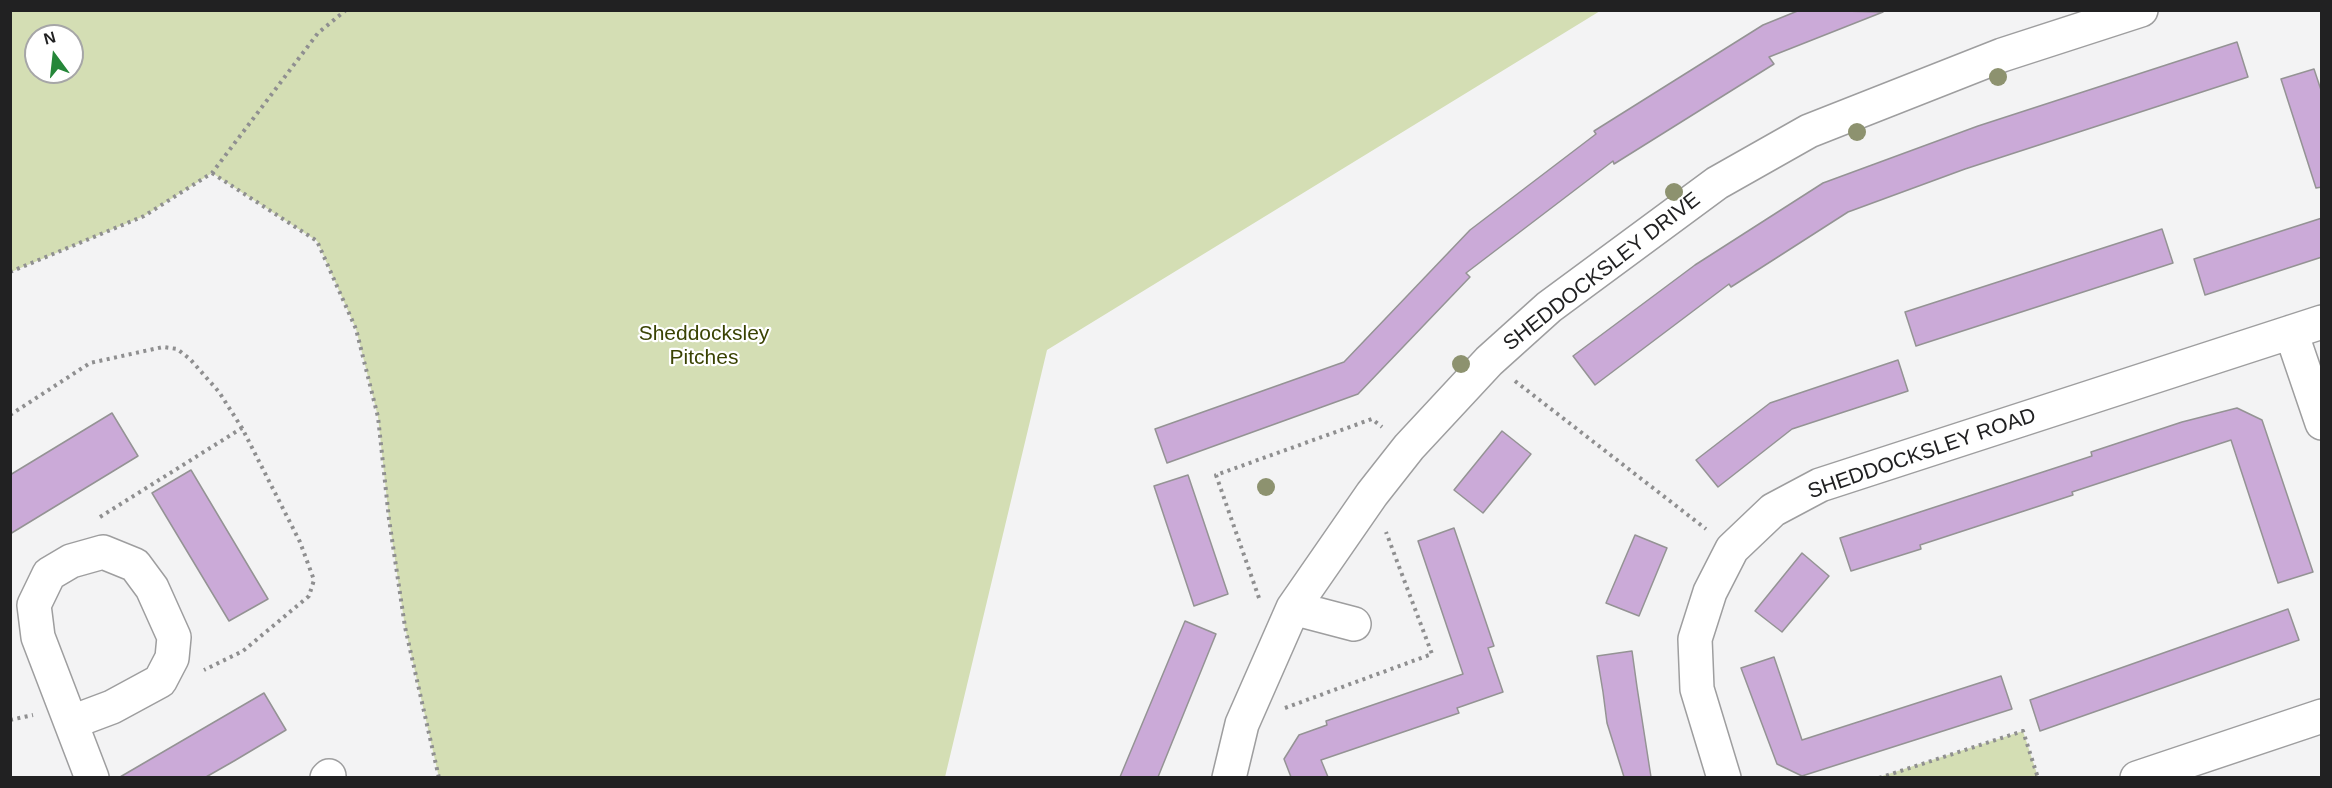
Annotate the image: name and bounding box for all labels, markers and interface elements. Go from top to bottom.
north arrow [24,24,84,84]
text: N [42,28,58,48]
street label: SHEDDOCKSLEY DRIVE [1499,187,1705,357]
park label: Sheddocksley Pitches [639,321,769,371]
street label: SHEDDOCKSLEY ROAD [1805,403,2039,505]

